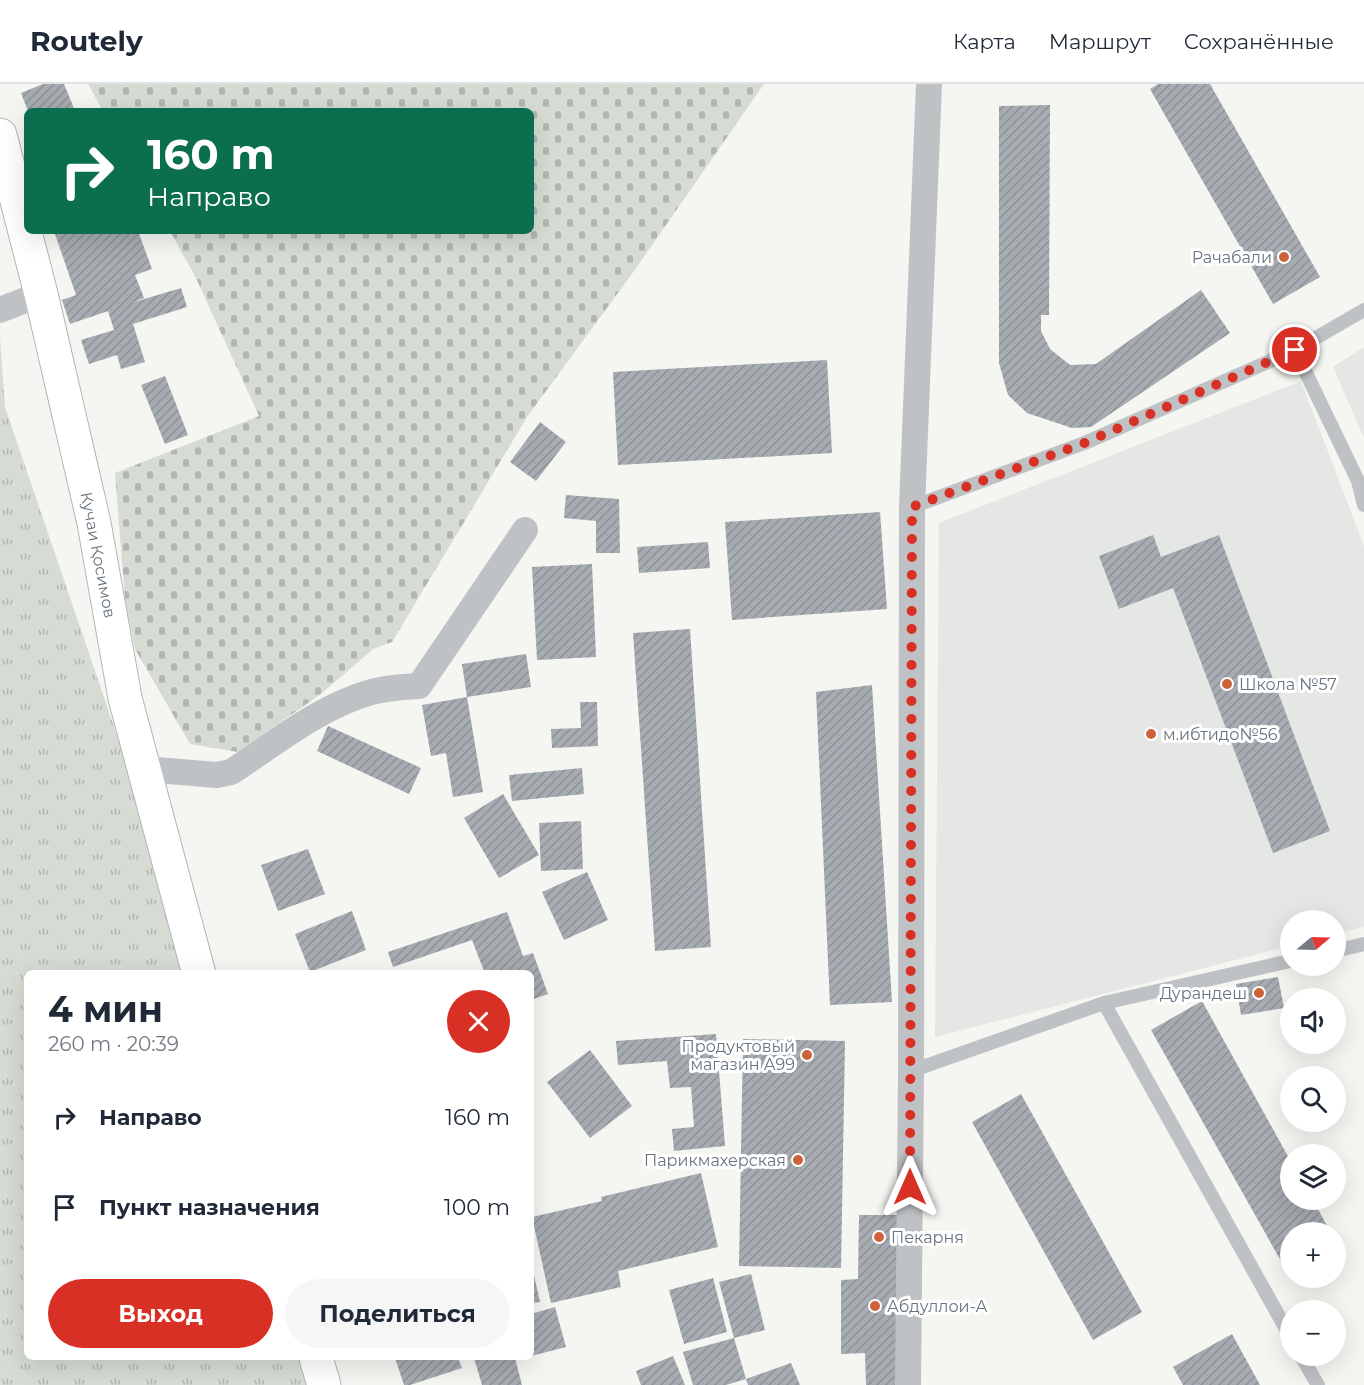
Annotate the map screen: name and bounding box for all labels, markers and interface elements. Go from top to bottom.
text: Routely [30,24,143,58]
text: Карта [953,29,1016,54]
text: Маршрут [1049,29,1151,54]
text: Сохранённые [1184,29,1334,54]
text: 160 m [147,128,275,180]
icon: right [48,132,126,210]
text: Направо [147,180,271,213]
place label: Рачабали [1192,248,1272,267]
marker: Рачабали [1277,250,1291,264]
pin [1269,324,1320,375]
icon: arrive [1278,333,1311,366]
street label: Кучаи Қосимов [76,490,120,620]
place label: Школа №57 [1239,675,1337,694]
marker: Школа №57 [1220,677,1234,691]
place label: м.ибтидо№56 [1163,725,1278,744]
marker: м.ибтидо№56 [1144,727,1158,741]
north arrow [1280,910,1346,976]
map controls [1280,910,1346,1366]
place label: Дурандеш [1160,984,1247,1003]
marker: Дурандеш [1252,986,1266,1000]
text: 4 мин [48,987,163,1031]
button: sound [1280,988,1346,1054]
button: close [447,990,510,1053]
text: 260 m · 20:39 [48,1032,179,1056]
place label: Продуктовый магазин А99 [682,1037,795,1074]
marker: Продуктовый магазин А99 [800,1048,814,1062]
button: search [1280,1066,1346,1132]
icon: right [48,1101,81,1134]
text: Направо [99,1104,202,1131]
text: 160 m [445,1104,510,1131]
button: layers [1280,1144,1346,1210]
place label: Парикмахерская [644,1151,786,1170]
marker: Парикмахерская [791,1153,805,1167]
position arrow [878,1155,942,1219]
icon: arrive [48,1191,81,1224]
text: Пункт назначения [99,1194,320,1221]
text: 100 m [444,1194,510,1221]
button: + [1280,1222,1346,1288]
place label: Пекарня [891,1228,964,1247]
marker: Пекарня [872,1230,886,1244]
button: Выход [48,1279,273,1348]
button: Поделиться [285,1279,510,1348]
place label: Абдуллои-А [887,1297,987,1316]
marker: Абдуллои-А [868,1299,882,1313]
button: − [1280,1300,1346,1366]

